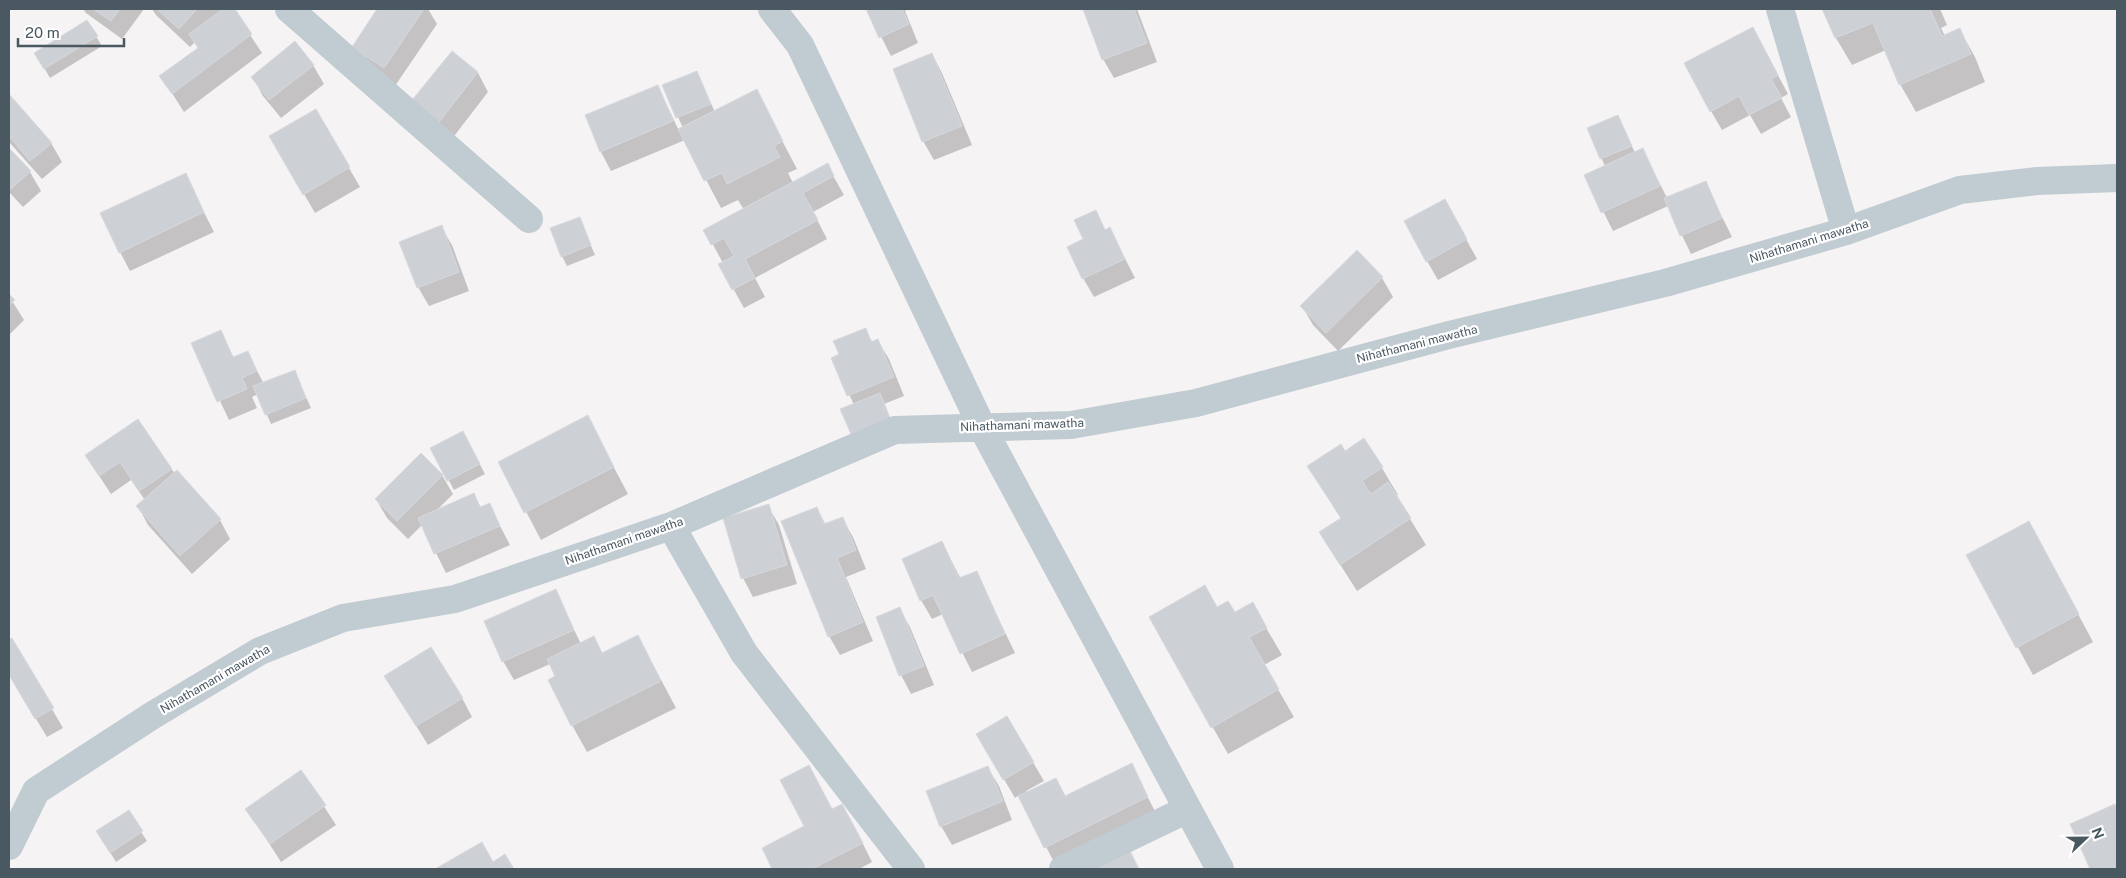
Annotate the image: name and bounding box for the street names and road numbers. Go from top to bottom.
street label: Nihathamani mawatha [1748,216,1870,266]
street label: Nihathamani mawatha [1355,322,1479,366]
street label: Nihathamani mawatha [960,416,1084,434]
street label: Nihathamani mawatha [563,514,685,568]
street label: Nihathamani mawatha [158,642,272,716]

